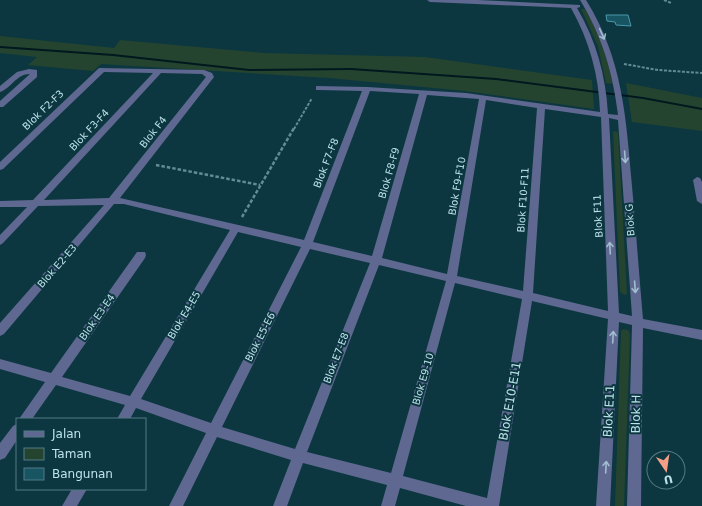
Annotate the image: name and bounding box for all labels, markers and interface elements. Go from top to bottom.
one-way arrow [598,28,606,40]
street label: Blok F2-F3 [20,88,66,132]
street label: Blok F3-F4 [67,107,111,153]
street label: Blok F4 [137,114,169,150]
street label: Blok F7-F8 [311,136,341,190]
street label: Blok F8-F9 [376,146,402,200]
one-way arrow [622,150,629,163]
street label: Blok F9-F10 [446,156,468,216]
street label: Blok F10-F11 [515,167,531,233]
street label: Blok F11 [591,194,605,238]
street label: Blok G [623,203,637,237]
street label: Blok E2-E3 [35,242,79,290]
one-way arrow [607,242,614,255]
one-way arrow [632,280,639,293]
street label: Blok E4-E5 [165,289,203,341]
street label: Blok E3-E4 [77,292,117,342]
street label: Blok E5-E6 [243,311,277,363]
street label: Blok E7-E8 [321,331,351,385]
one-way arrow [609,331,616,344]
street label: Blok E9-10 [410,352,436,406]
street label: Blok E10-E11 [496,361,524,441]
street label: Blok E11 [601,384,617,438]
street label: Blok H [629,395,643,433]
legend [16,418,146,490]
text: Jalan [51,427,81,441]
text: Taman [51,447,91,461]
north arrow [646,450,686,490]
one-way arrow [602,461,609,474]
text: Bangunan [52,467,113,481]
text: U [662,472,674,487]

